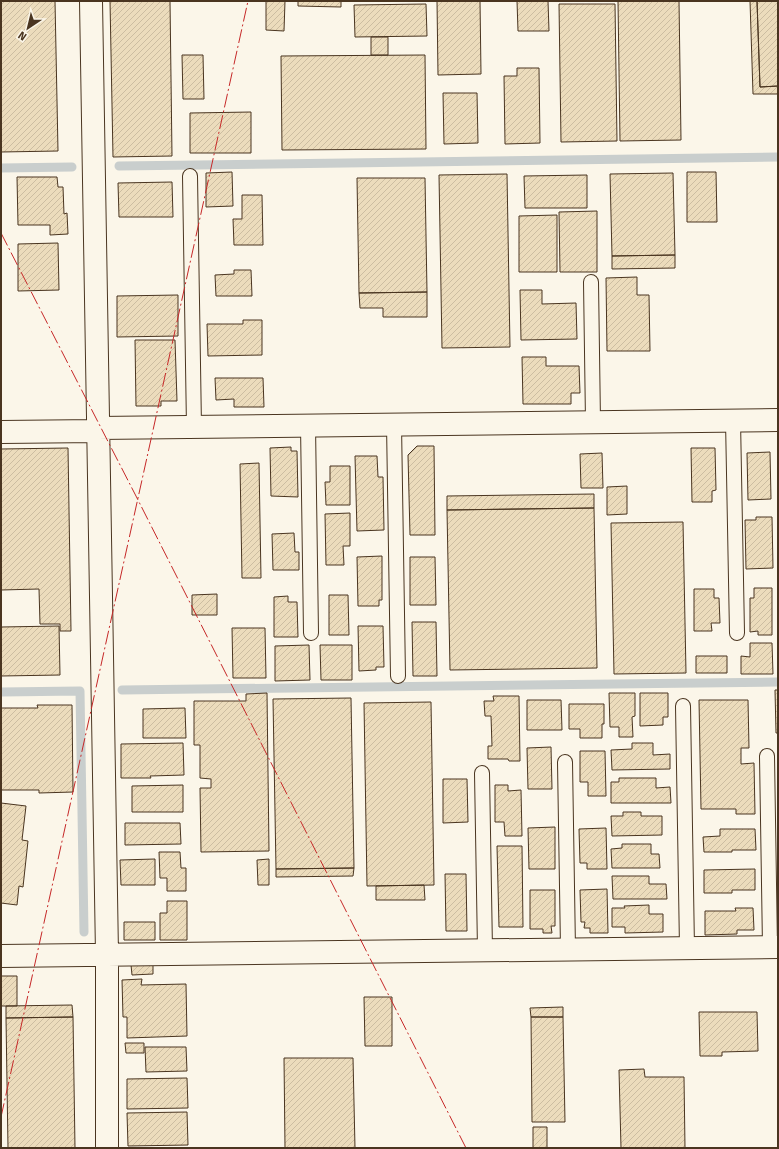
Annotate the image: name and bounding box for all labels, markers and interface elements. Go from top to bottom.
north arrow [8,8,48,48]
text: N [16,28,29,43]

